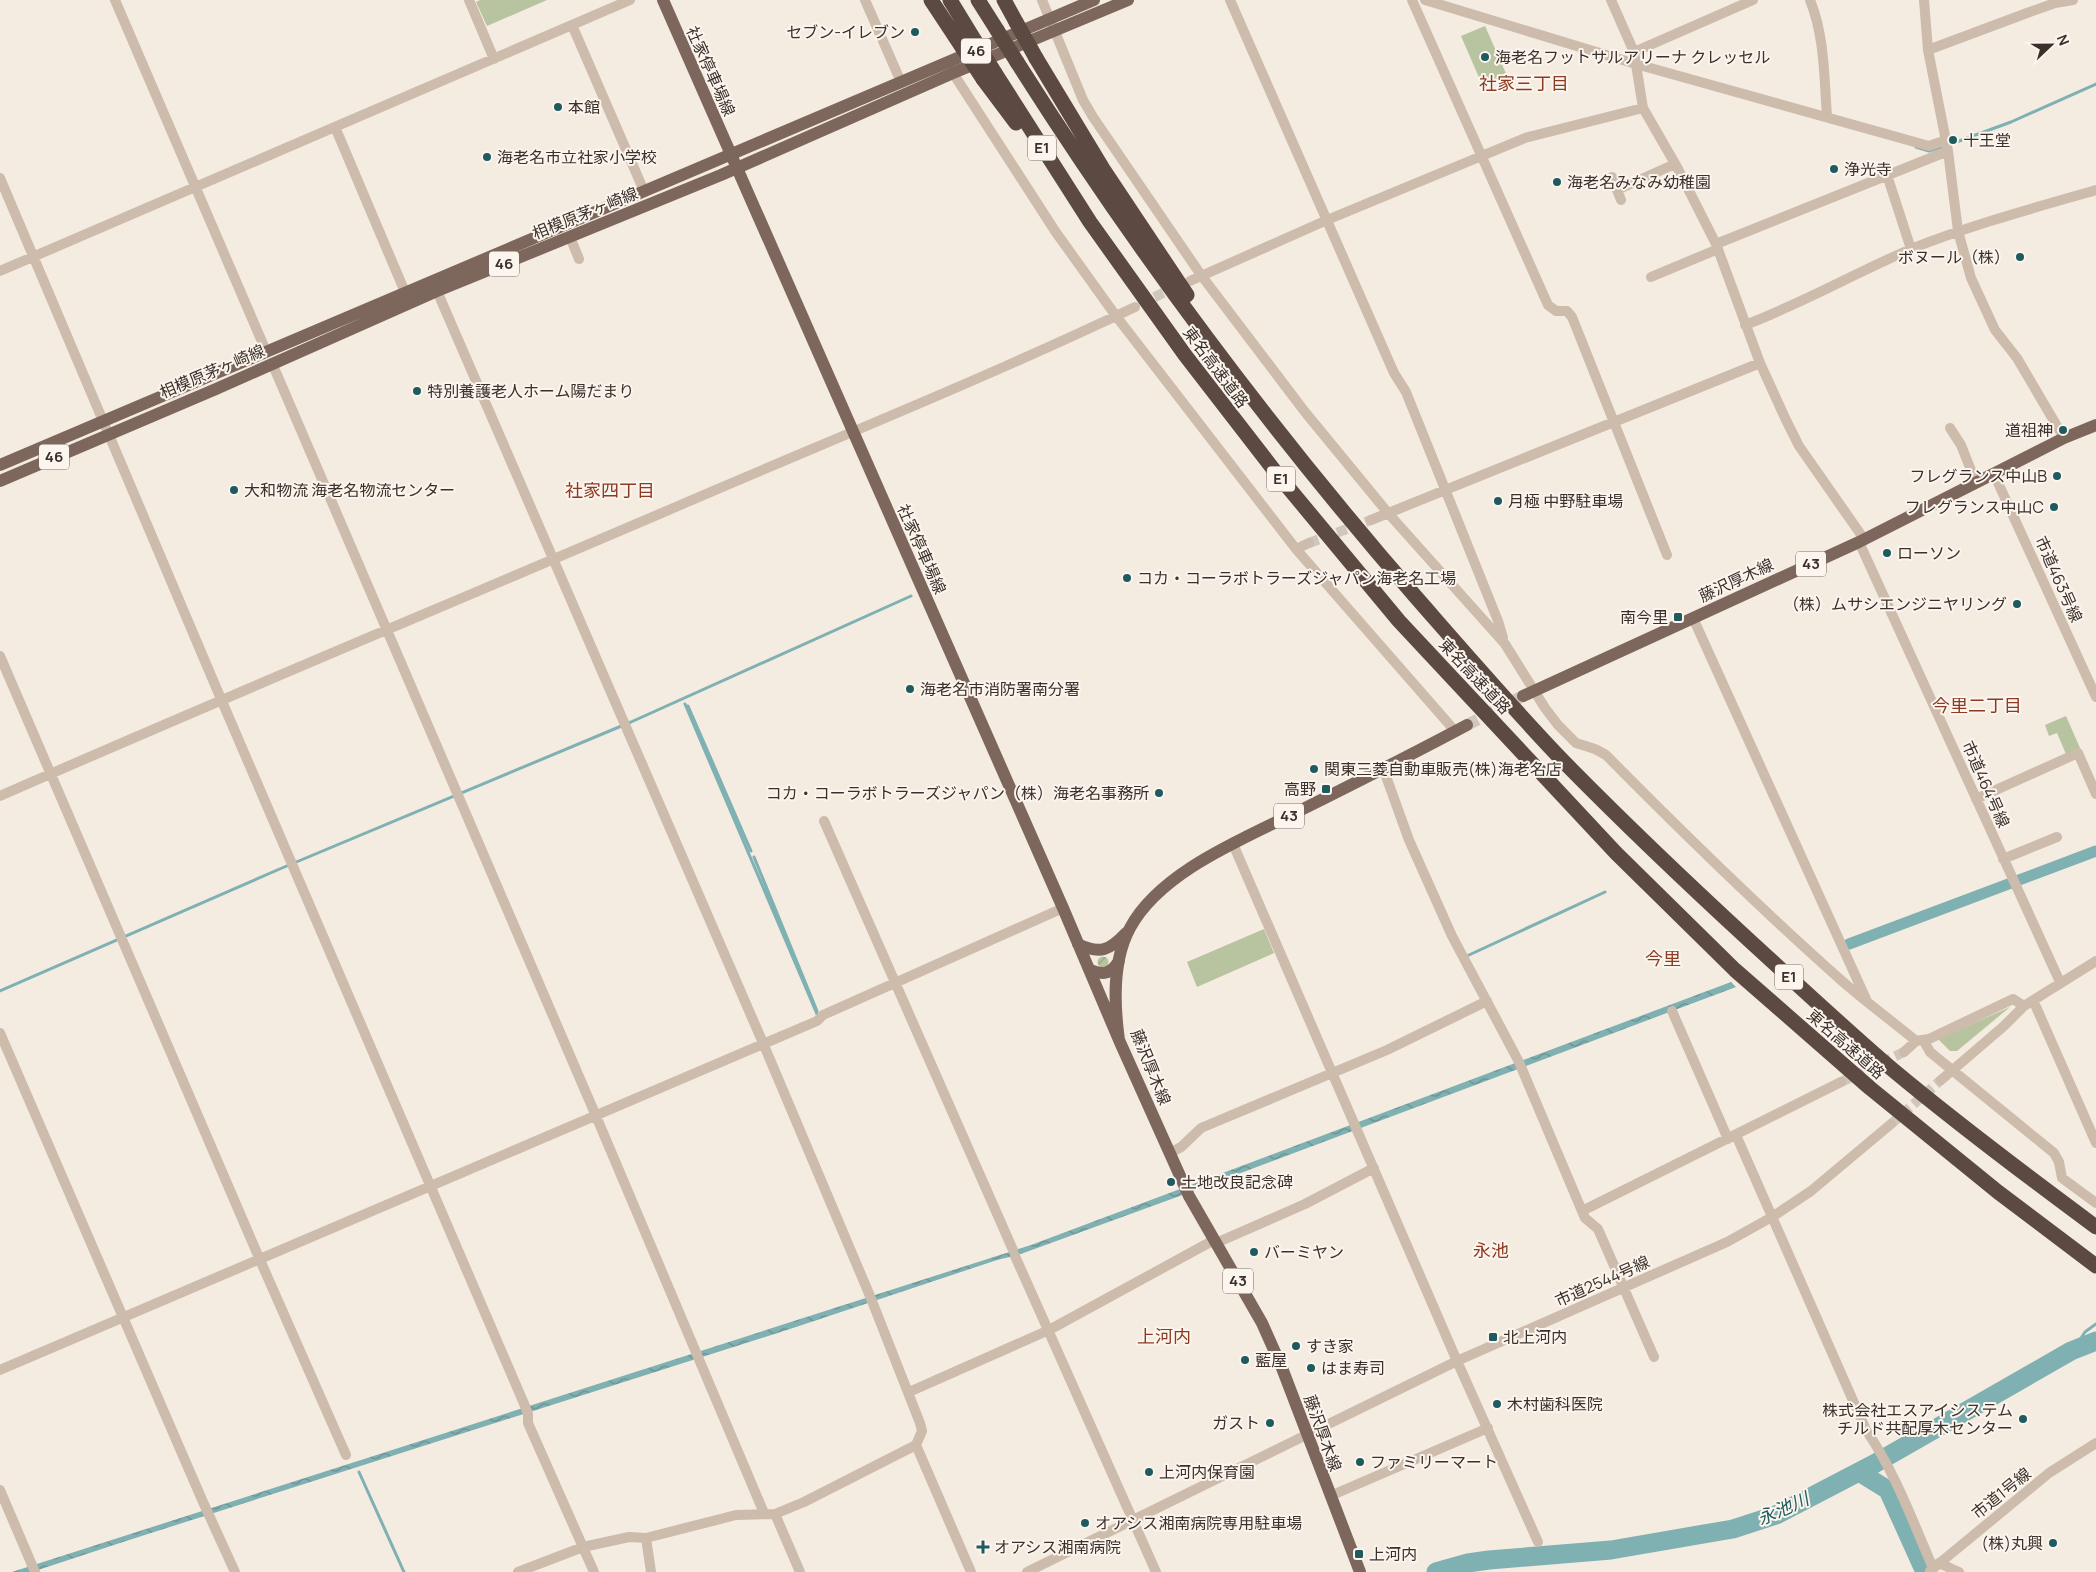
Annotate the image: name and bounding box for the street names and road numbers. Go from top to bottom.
street label: 社家停車場線 [681,23,741,119]
road number: 46 [961,38,991,64]
road number: E1 [1028,136,1056,160]
street label: 相模原茅ヶ崎線 [529,182,641,244]
road number: 46 [489,252,519,276]
street label: 東名高速道路 [1178,322,1254,412]
street label: 相模原茅ヶ崎線 [156,339,268,403]
road number: 46 [39,444,69,470]
road number: E1 [1267,466,1295,492]
street label: 社家停車場線 [892,501,952,597]
street label: 市道463号線 [2030,532,2088,626]
road number: 43 [1796,552,1826,576]
street label: 藤沢厚木線 [1695,553,1777,607]
street label: 東名高速道路 [1434,633,1516,719]
street label: 市道464号線 [1957,737,2015,831]
road number: 43 [1274,804,1304,828]
road number: E1 [1775,964,1803,990]
street label: 東名高速道路 [1803,1004,1889,1084]
street label: 藤沢厚木線 [1126,1026,1176,1108]
street label: 市道2544号線 [1551,1250,1653,1312]
road number: 43 [1223,1268,1253,1294]
street label: 藤沢厚木線 [1299,1392,1347,1474]
street label: 市道1号線 [1967,1462,2035,1524]

